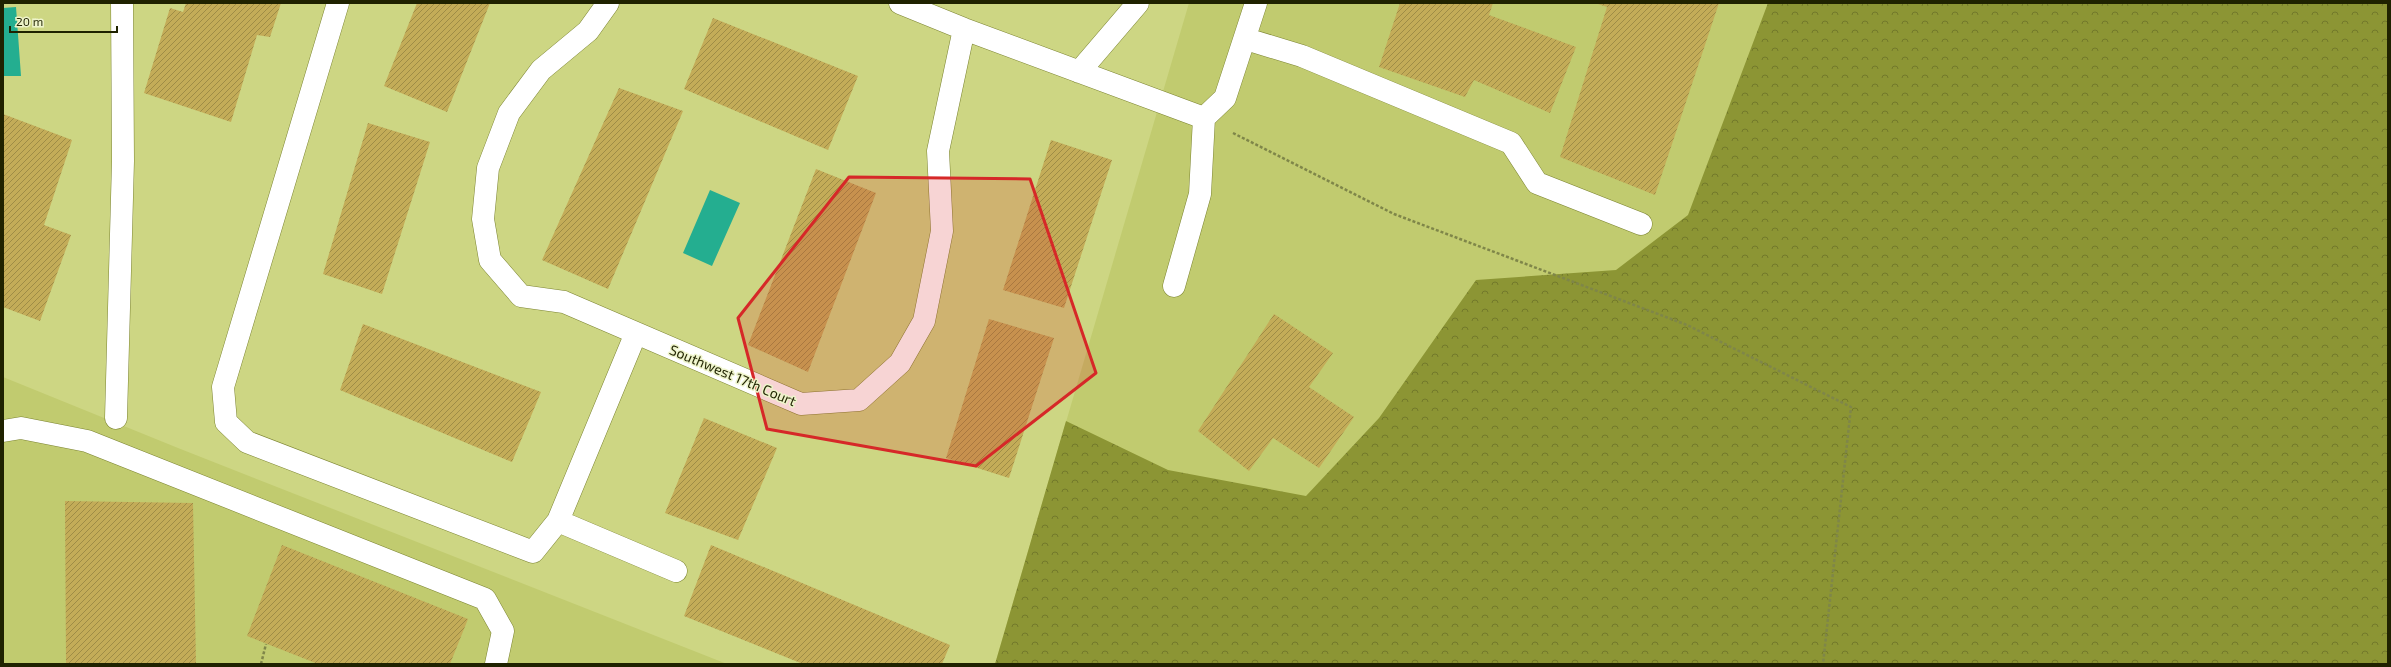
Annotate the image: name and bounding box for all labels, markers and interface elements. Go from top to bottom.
scale bar [10,8,117,34]
text: 20 m [16,14,43,28]
street label: Southwest 17th Court [667,341,799,409]

